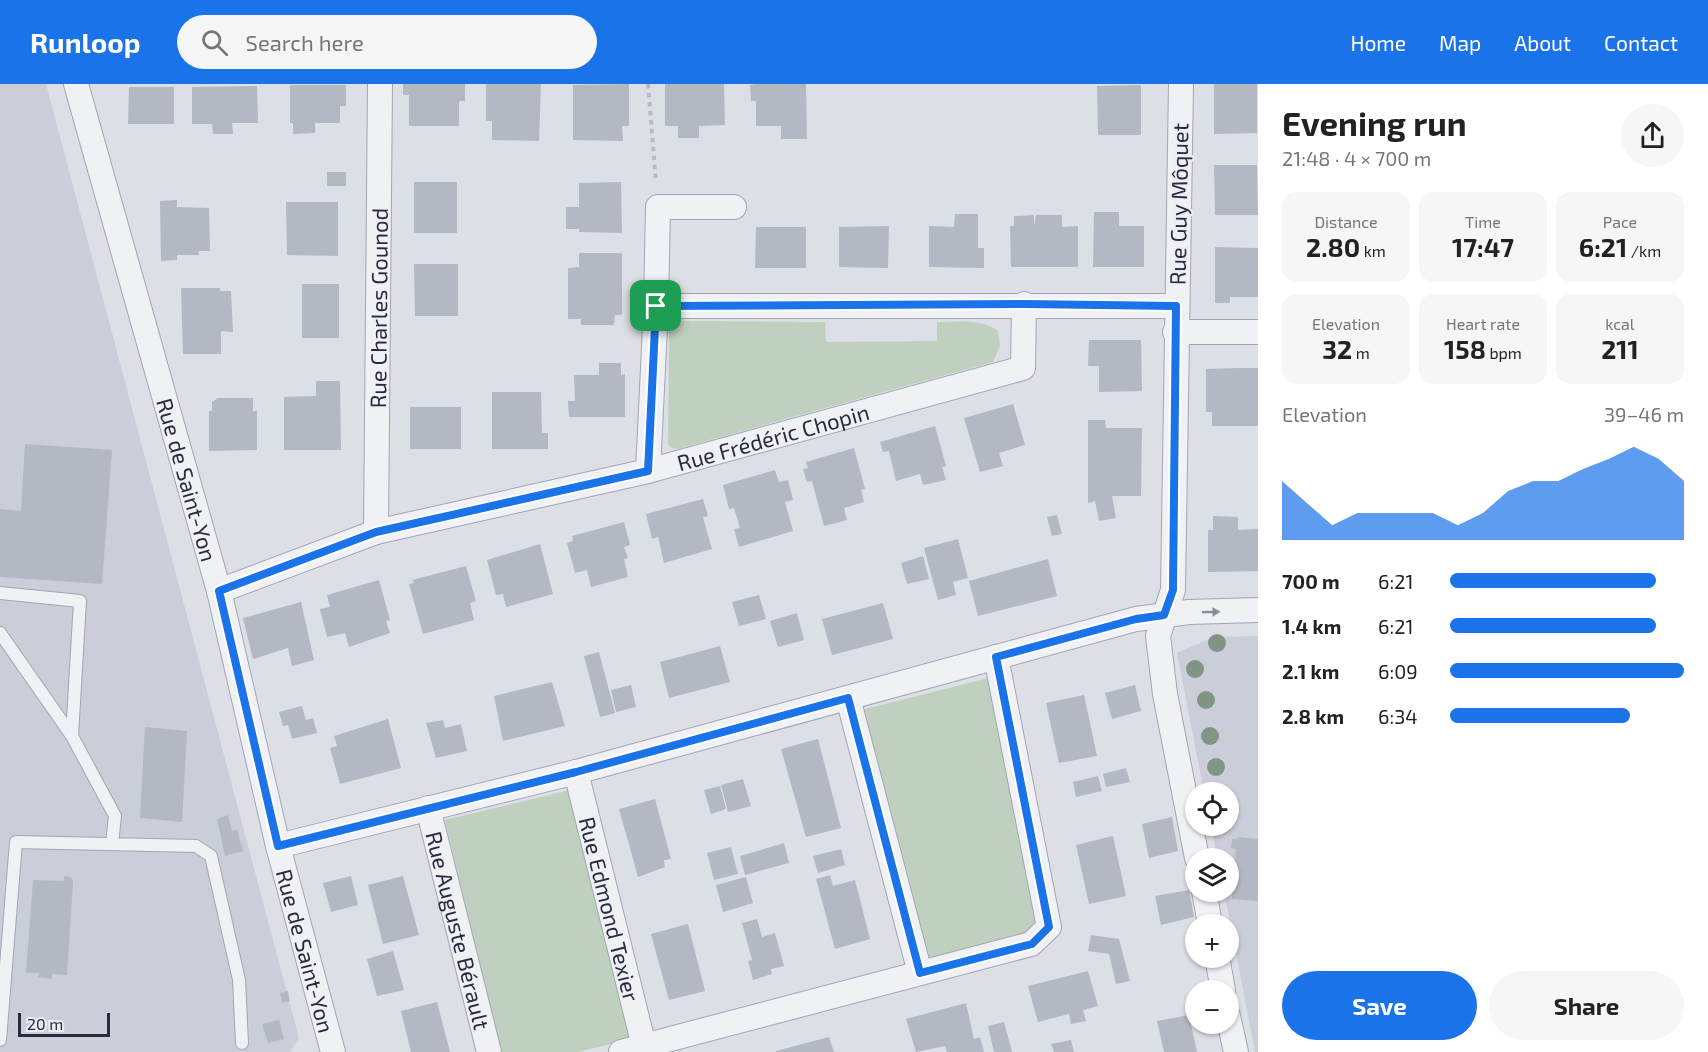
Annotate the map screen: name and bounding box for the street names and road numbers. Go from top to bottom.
street label: Rue Guy Môquet [1164,123,1192,285]
street label: Rue Charles Gounod [364,208,392,408]
street label: Rue de Saint-Yon [152,395,223,564]
street label: Rue Frédéric Chopin [674,398,872,475]
street label: Rue Edmond Texier [575,814,645,1004]
street label: Rue Auguste Bérault [421,828,496,1032]
street label: Rue de Saint-Yon [272,866,340,1035]

